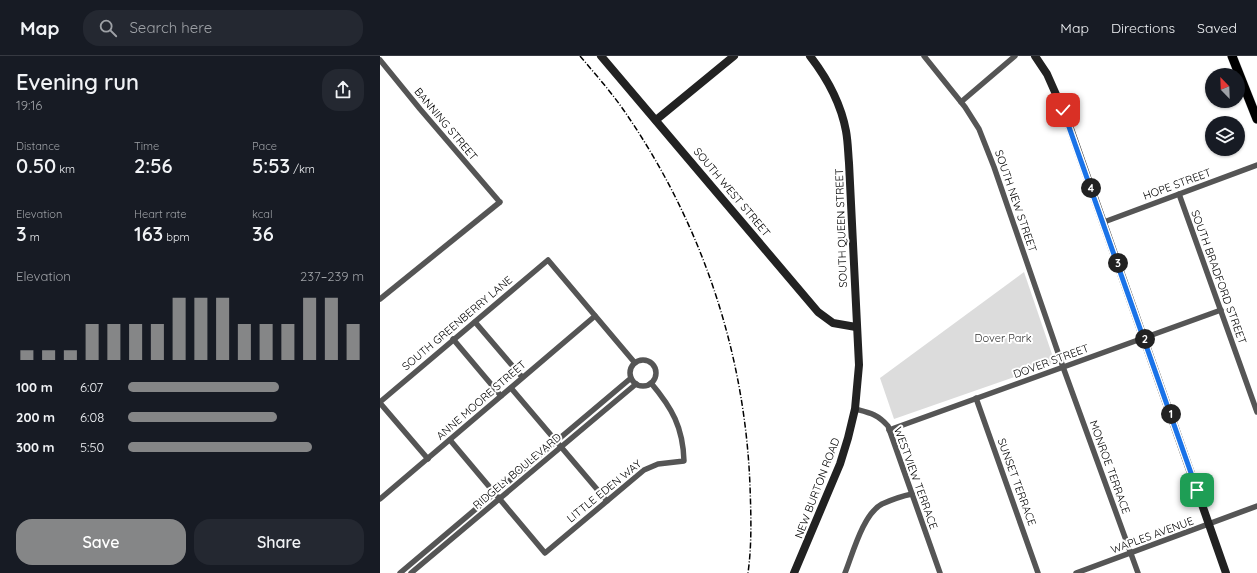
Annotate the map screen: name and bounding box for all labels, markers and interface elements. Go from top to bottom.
search box [83,10,363,46]
text: Map [20,16,59,40]
icon: search [97,17,119,39]
text: Search here [129,18,212,37]
text: Map [1060,19,1089,37]
text: Directions [1111,19,1175,37]
text: Saved [1197,19,1237,37]
text: Evening run [16,68,139,96]
north arrow [1205,68,1245,108]
map controls [1205,68,1245,156]
button: share [322,69,364,111]
street label: BANNING STREET [411,85,481,164]
pin [1046,93,1080,127]
text: 19:16 [16,97,42,113]
icon: check [1052,99,1074,121]
button: layers [1205,116,1245,156]
text: Distance [16,139,60,153]
text: Time [134,139,159,153]
text: Pace [252,139,277,153]
street label: SOUTH WEST STREET [691,145,774,240]
street label: SOUTH NEW STREET [992,148,1040,254]
text: 0.50 [16,153,56,178]
text: 2:56 [134,153,172,178]
text: 5:53 [252,153,290,178]
text: km [56,162,75,176]
text: /km [290,162,315,176]
street label: HOPE STREET [1141,165,1213,203]
street label: SOUTH QUEEN STREET [832,168,850,288]
pin: 4 [1081,178,1101,198]
text: 4 [1088,181,1094,195]
text: Elevation [16,207,62,221]
text: Heart rate [134,207,186,221]
text: kcal [252,207,273,221]
street label: SOUTH BRADFORD STREET [1188,208,1250,346]
text: 3 [16,221,27,246]
text: 163 [134,221,163,246]
text: 36 [252,221,274,246]
text: m [27,230,40,244]
text: bpm [163,230,190,244]
pin: 3 [1108,253,1128,273]
text: 3 [1115,256,1121,270]
text: Elevation [16,268,71,284]
text: 237–239 m [300,268,364,284]
street label: SOUTH GREENBERRY LANE [399,273,515,373]
pin: 2 [1135,329,1155,349]
park label: Dover Park [974,331,1032,345]
text: 2 [1142,332,1148,346]
street label: DOVER STREET [1011,341,1091,381]
street label: ANNE MOORE STREET [433,357,529,443]
text: 100 m [16,379,53,395]
text: 6:07 [80,379,103,395]
pin: 1 [1161,404,1181,424]
text: 1 [1169,407,1173,421]
text: 200 m [16,409,55,425]
text: 6:08 [80,409,104,425]
street label: MONROE TERRACE [1087,418,1133,516]
street label: WESTVIEW TERRACE [891,425,941,531]
street label: RIDGELY BOULEVARD [470,430,564,512]
street label: NEW BURTON ROAD [791,436,843,540]
street label: SUNSET TERRACE [995,436,1039,528]
text: 300 m [16,439,55,455]
text: 5:50 [80,439,104,455]
street label: LITTLE EDEN WAY [564,457,644,525]
pin [1180,473,1214,507]
icon: arrive [1186,479,1208,501]
street label: WAPLES AVENUE [1109,514,1195,556]
button: Save [16,519,186,565]
button: Share [194,519,364,565]

